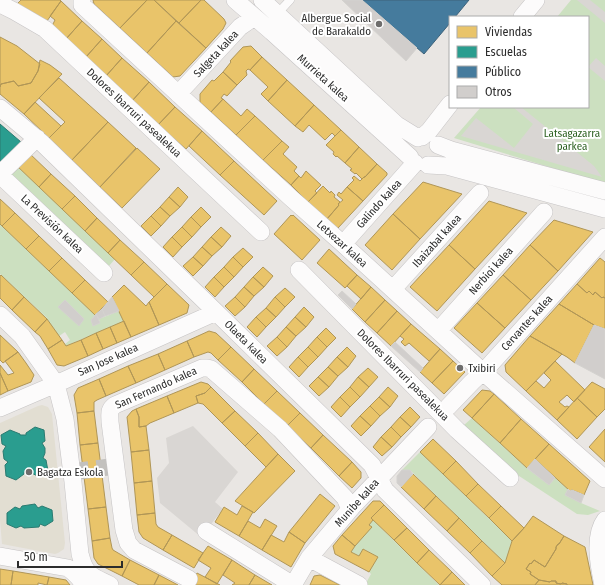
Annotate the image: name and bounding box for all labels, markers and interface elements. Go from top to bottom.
place label: Albergue Social de Barakaldo [302,12,371,38]
legend [449,16,589,108]
marker: Albergue Social de Barakaldo [374,19,384,29]
text: Viviendas [485,25,532,39]
street label: Salgeta kalea [191,28,241,80]
text: Escuelas [485,45,527,59]
street label: Murrieta kalea [295,51,351,105]
text: Público [485,65,521,79]
street label: Dolores Ibarruri pasealekua [84,66,184,160]
text: Otros [485,85,512,99]
park label: Latsagazarra parkea [544,127,600,153]
street label: Galindo kalea [354,177,404,231]
street label: La Previsión kalea [18,192,86,256]
street label: Ibaizabal kalea [410,212,464,270]
street label: Letxezar kalea [314,218,370,270]
street label: Nerbioi kalea [466,245,516,297]
street label: Cervantes kalea [499,292,555,354]
street label: Olaeta kalea [222,318,270,366]
street label: Dolores Ibarruri pasealekua [354,326,452,424]
street label: San Jose kalea [76,341,140,379]
place label: Txibiri [468,362,496,375]
marker: Txibiri [455,363,465,373]
street label: San Fernando kalea [113,364,199,412]
place label: Bagatza Eskola [37,466,103,479]
marker: Bagatza Eskola [24,467,34,477]
street label: Munibe kalea [332,476,382,530]
scale bar [18,543,122,569]
text: 50 m [24,550,48,564]

